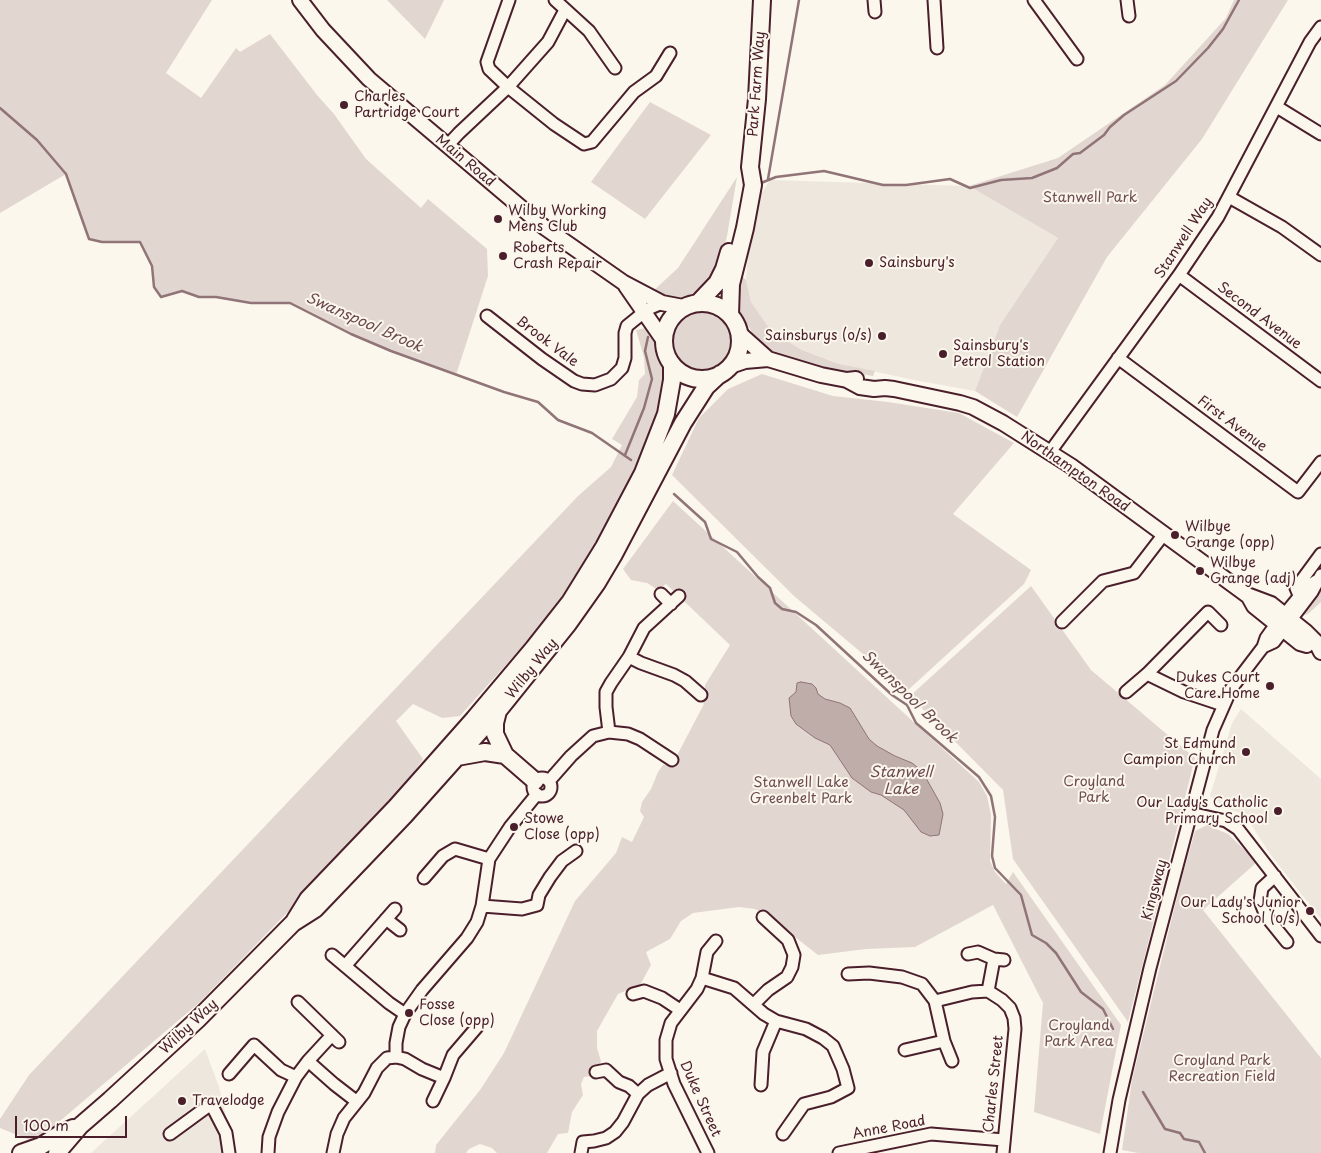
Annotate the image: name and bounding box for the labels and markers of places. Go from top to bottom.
place label: Charles Partridge Court [354,89,459,121]
marker: Charles Partridge Court [338,99,350,111]
place label: Wilby Working Mens Club [508,203,607,236]
marker: Wilby Working Mens Club [492,213,504,225]
place label: Roberts Crash Repair [513,240,602,272]
marker: Roberts Crash Repair [497,250,509,262]
place label: Sainsbury's [879,255,955,271]
marker: Sainsbury's [863,257,875,269]
place label: Sainsburys (o/s) [765,328,872,344]
marker: Sainsburys (o/s) [876,330,888,342]
place label: Sainsbury's Petrol Station [953,338,1045,371]
marker: Sainsbury's Petrol Station [937,348,949,360]
place label: Wilbye Grange (opp) [1185,519,1275,552]
marker: Wilbye Grange (opp) [1169,529,1181,541]
place label: Wilbye Grange (adj) [1210,555,1296,588]
marker: Wilbye Grange (adj) [1194,565,1206,577]
place label: Dukes Court Care Home [1176,670,1260,702]
marker: Dukes Court Care Home [1264,680,1276,692]
place label: St Edmund Campion Church [1123,736,1236,769]
marker: St Edmund Campion Church [1240,746,1252,758]
place label: Our Lady's Catholic Primary School [1136,795,1268,828]
marker: Our Lady's Catholic Primary School [1272,805,1284,817]
place label: Stowe Close (opp) [524,811,600,844]
marker: Stowe Close (opp) [508,821,520,833]
place label: Our Lady's Junior School (o/s) [1180,895,1300,928]
marker: Our Lady's Junior School (o/s) [1304,905,1316,917]
place label: Fosse Close (opp) [419,997,495,1030]
marker: Fosse Close (opp) [403,1007,415,1019]
place label: Travelodge [192,1093,264,1109]
marker: Travelodge [176,1095,188,1107]

